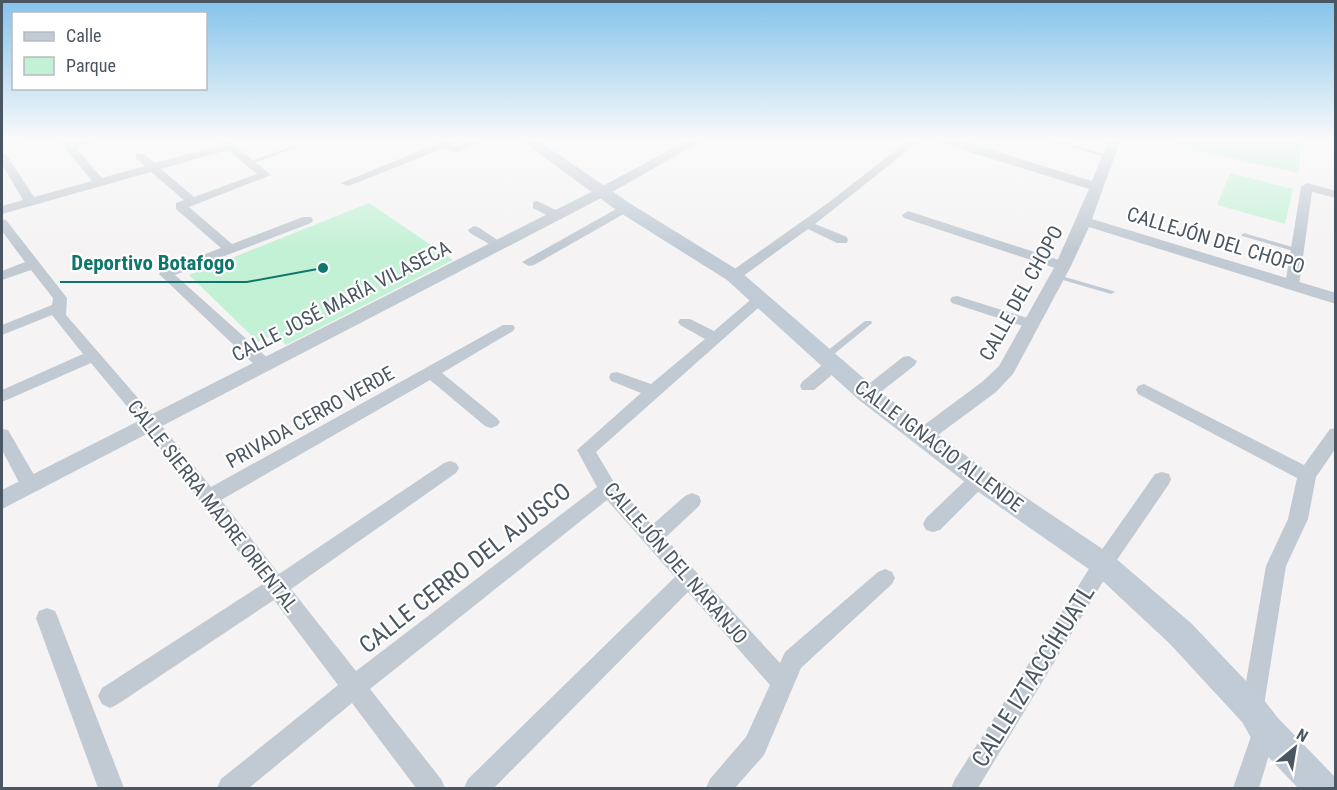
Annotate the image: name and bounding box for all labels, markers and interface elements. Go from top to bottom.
legend [12,12,207,90]
text: Calle [66,25,102,46]
text: Parque [66,55,116,76]
street label: CALLEJÓN DEL CHOPO [1124,202,1308,278]
street label: CALLE DEL CHOPO [974,221,1068,365]
street label: CALLE JOSÉ MARÍA VILASECA [228,235,455,367]
callout: Deportivo Botafogo [60,243,247,282]
text: Deportivo Botafogo [71,251,235,275]
street label: PRIVADA CERRO VERDE [222,361,398,473]
street label: CALLE IGNACIO ALLENDE [850,375,1028,517]
street label: CALLE SIERRA MADRE ORIENTAL [123,395,303,617]
street label: CALLE CERRO DEL AJUSCO [354,477,576,659]
street label: CALLEJÓN DEL NARANJO [599,477,753,649]
street label: CALLE IZTACCÍHUATL [966,580,1100,772]
north arrow [1265,718,1325,778]
text: N [1293,725,1311,746]

